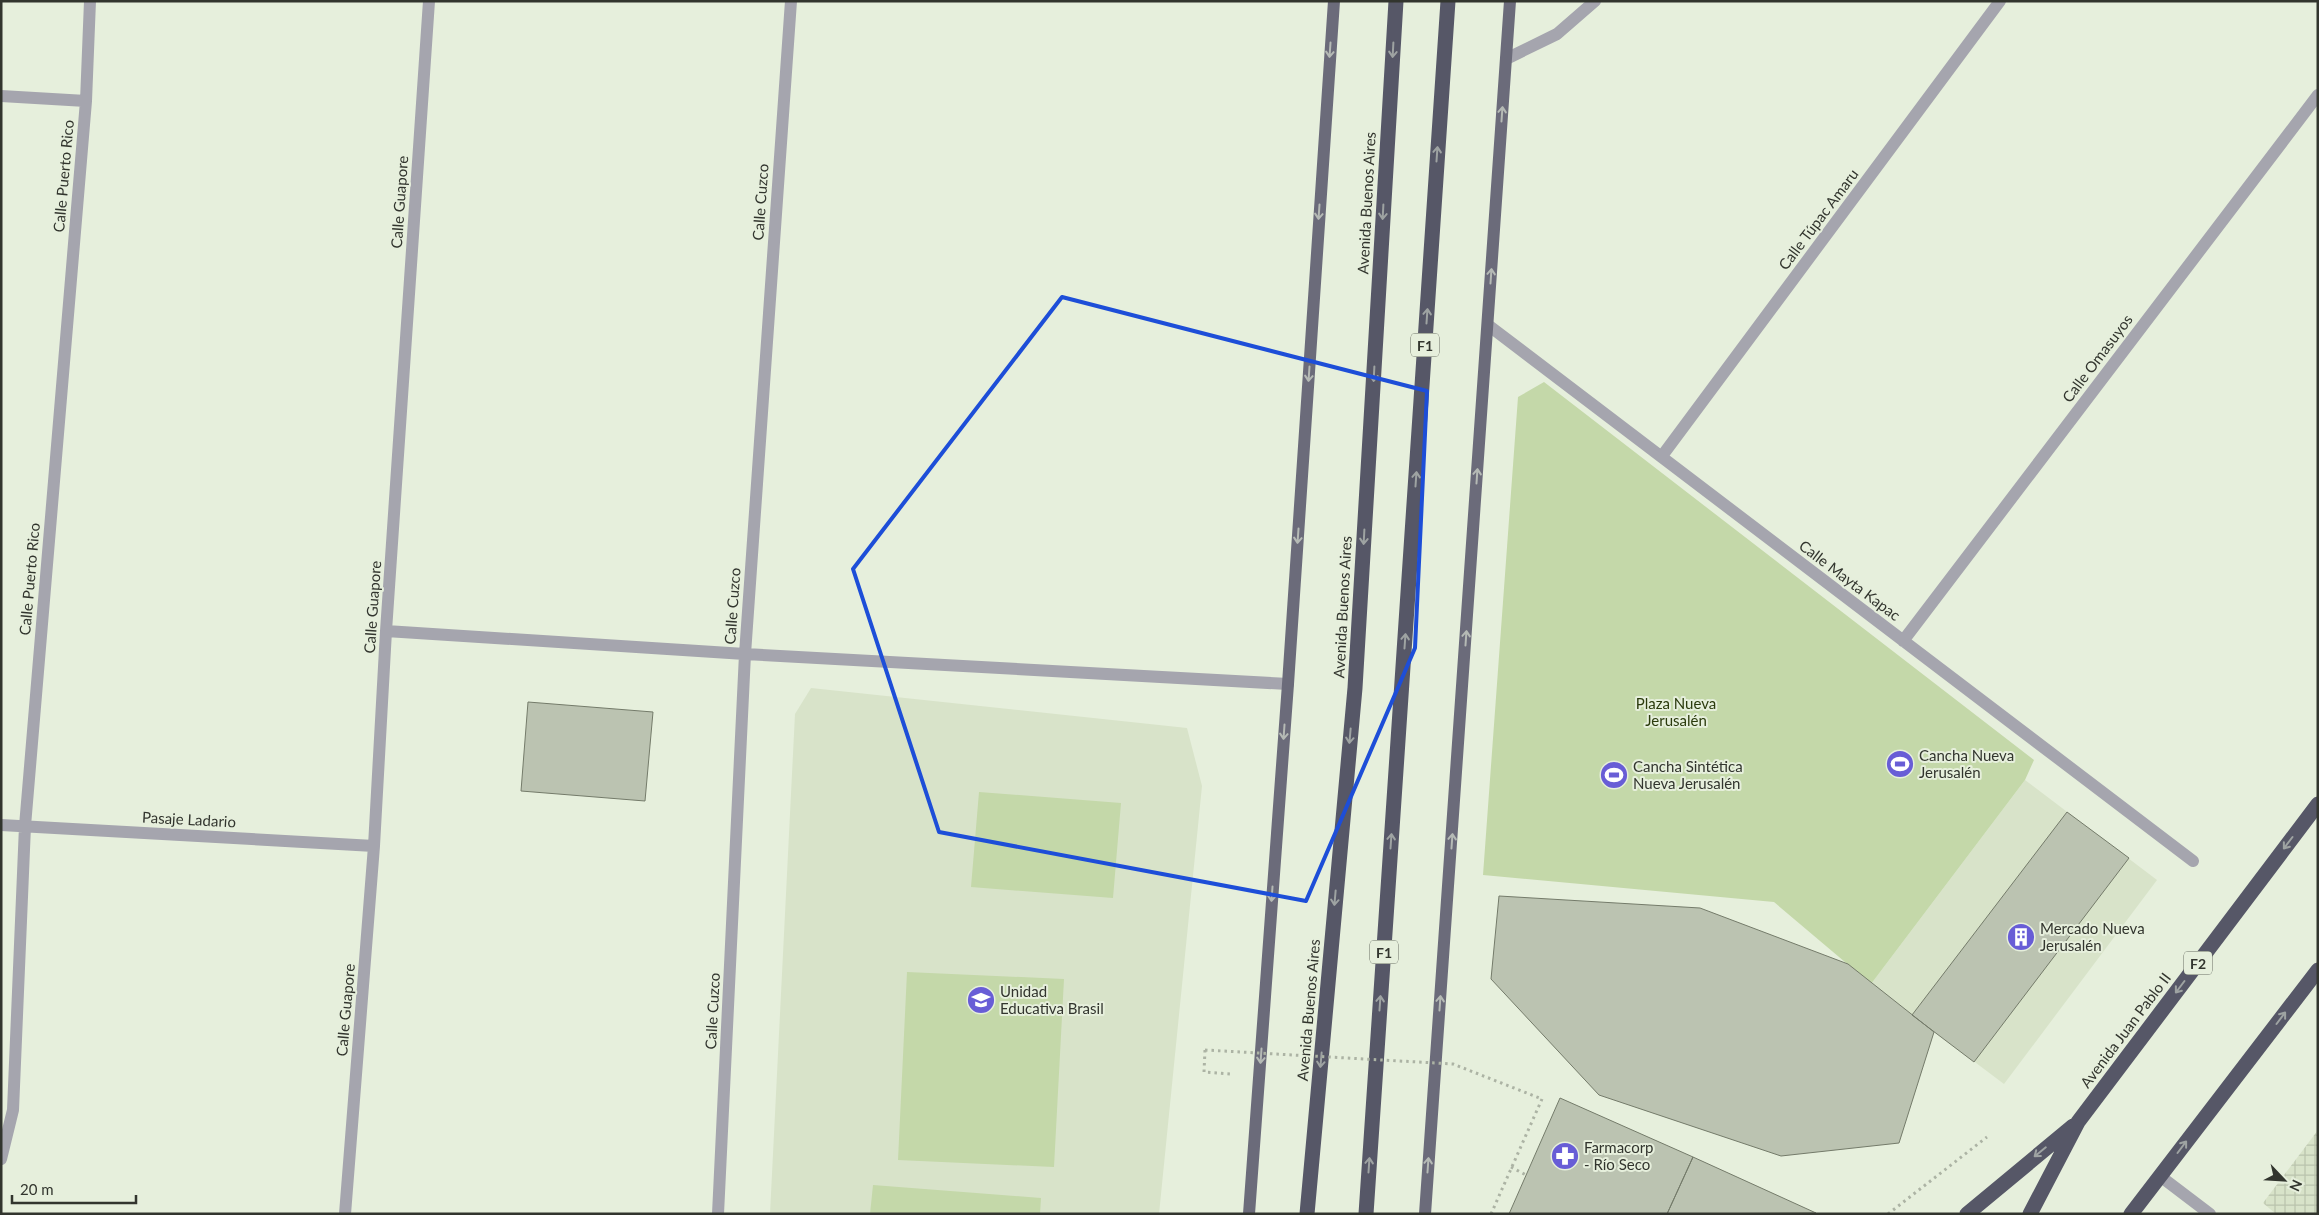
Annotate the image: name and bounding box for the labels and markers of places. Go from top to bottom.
place label: Cancha Nueva Jerusalén [1919,746,2014,781]
sports icon: Cancha Nueva Jerusalén [1885,749,1915,779]
place label: Cancha Sintética Nueva Jerusalén [1633,757,1743,792]
sports icon: Cancha Sintética Nueva Jerusalén [1599,760,1629,790]
place label: Mercado Nueva Jerusalén [2040,919,2145,954]
building icon: Mercado Nueva Jerusalén [2006,922,2036,952]
place label: Unidad Educativa Brasil [1000,982,1104,1017]
school or university icon: Unidad Educativa Brasil [966,985,996,1015]
place label: Farmacorp - Río Seco [1584,1138,1654,1173]
pharmacy icon: Farmacorp - Río Seco [1550,1141,1580,1171]

